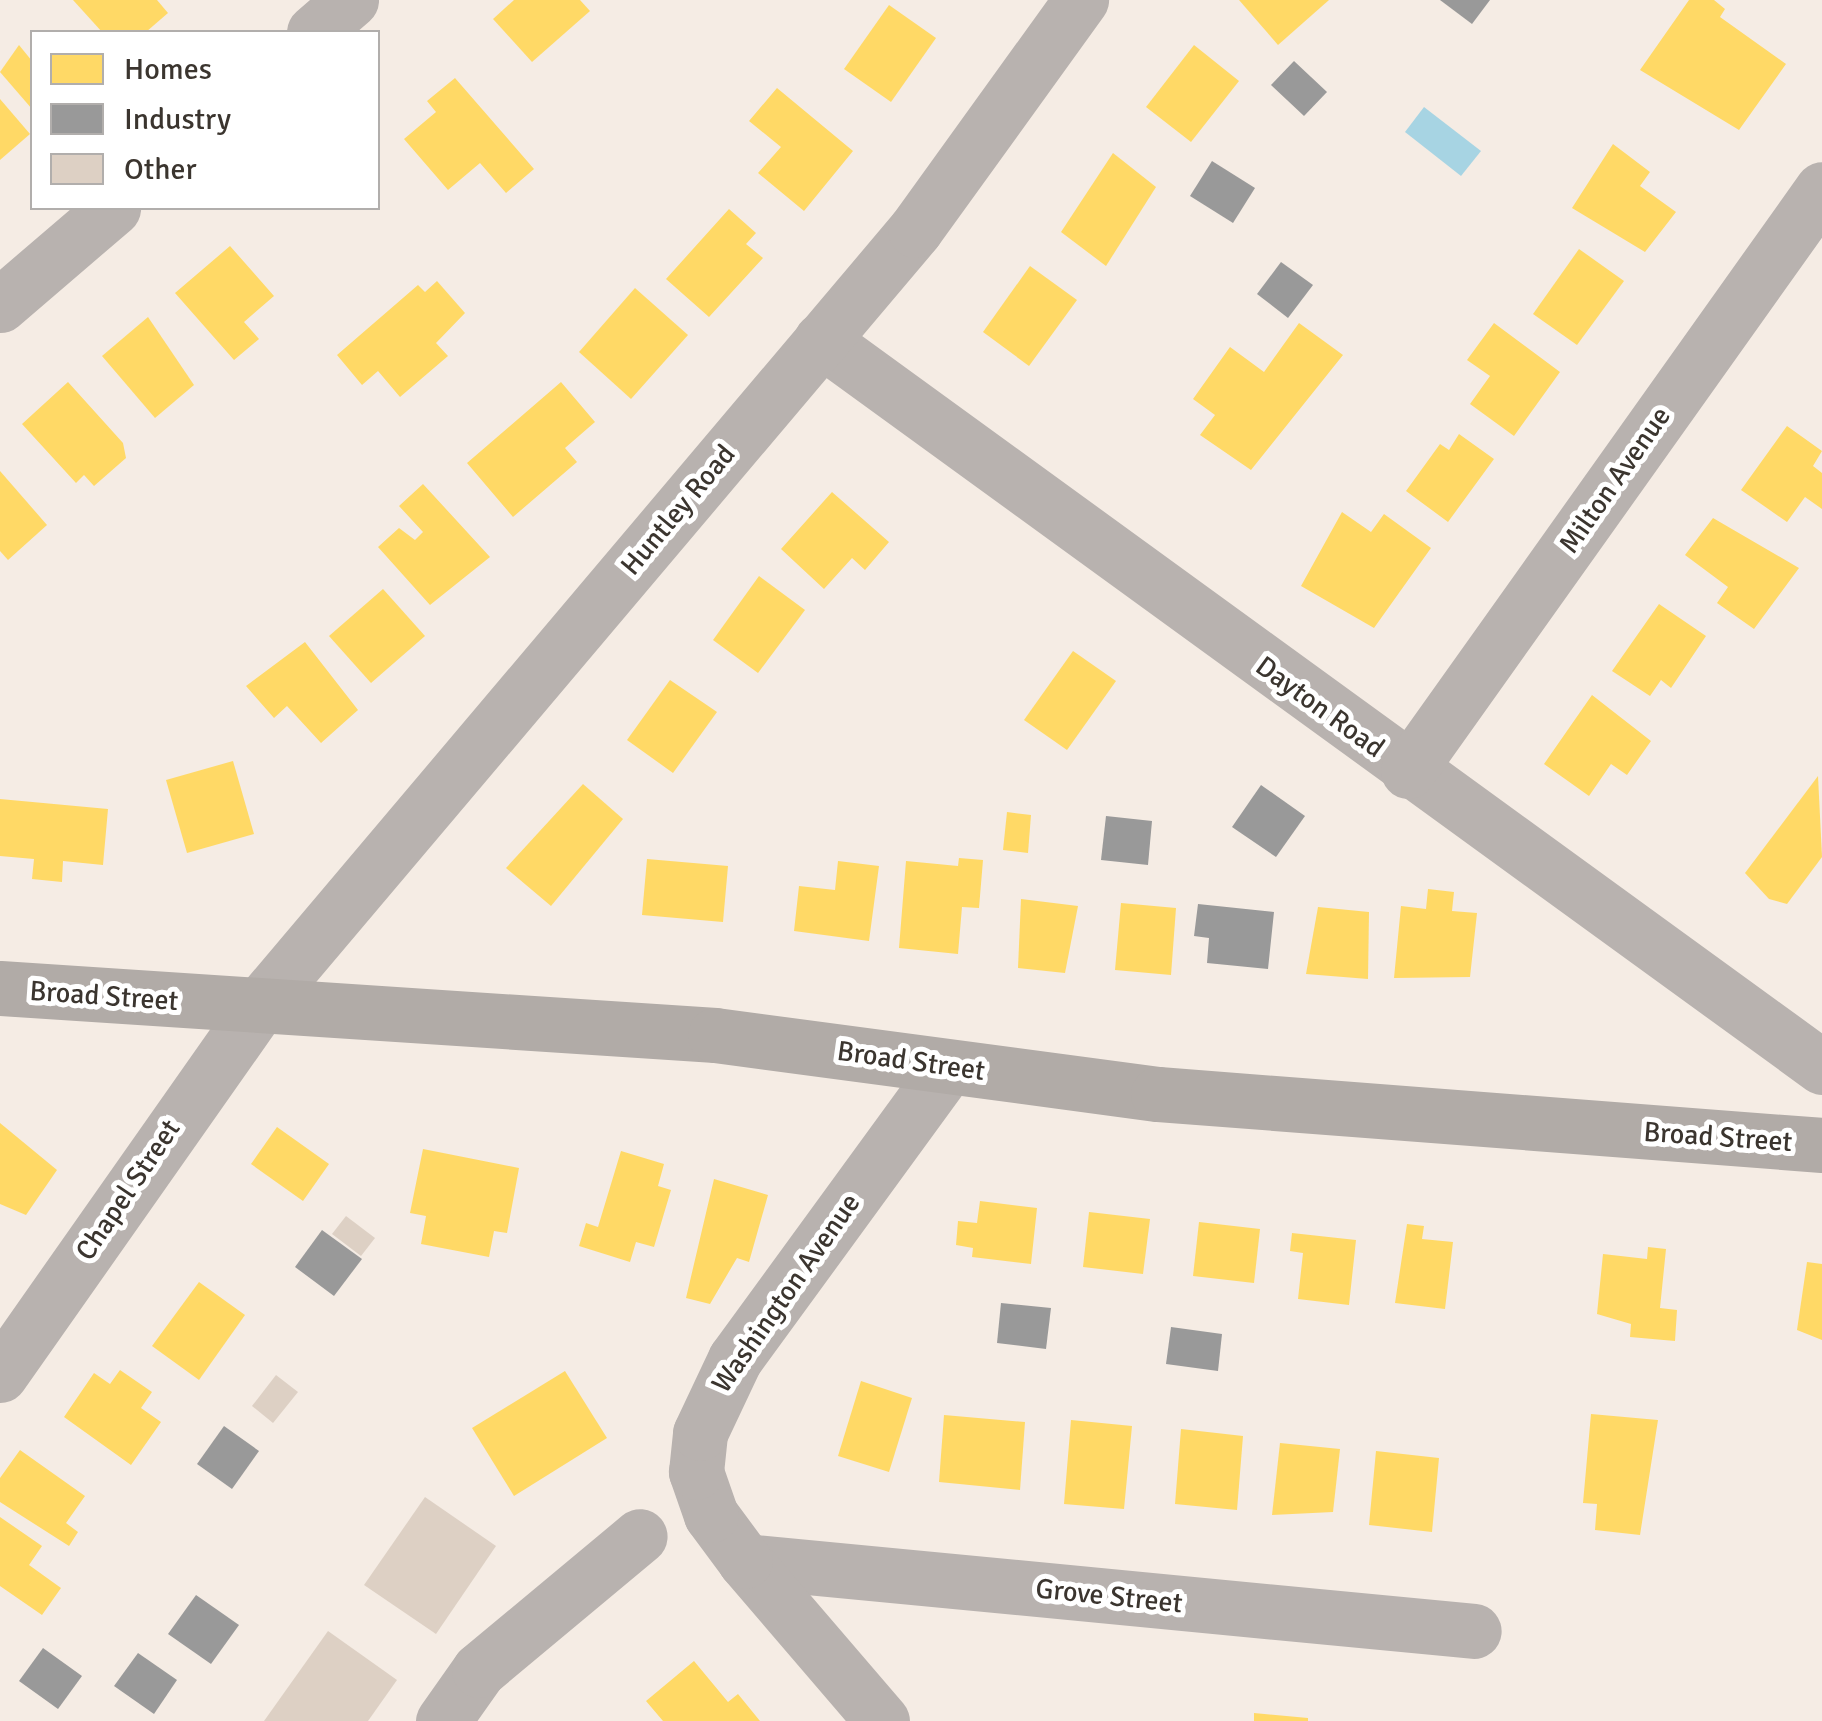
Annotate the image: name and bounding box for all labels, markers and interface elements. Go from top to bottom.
legend [30,30,380,210]
text: Homes [124,51,212,88]
text: Industry [124,101,231,138]
text: Other [124,151,197,188]
street label: Milton Avenue [1552,400,1678,560]
street label: Huntley Road [614,438,742,582]
street label: Dayton Road [1249,649,1391,765]
street label: Broad Street [29,974,179,1018]
street label: Broad Street [835,1034,987,1088]
street label: Chapel Street [69,1113,187,1267]
street label: Broad Street [1643,1115,1793,1159]
street label: Washington Avenue [705,1187,867,1399]
street label: Grove Street [1034,1572,1184,1620]

